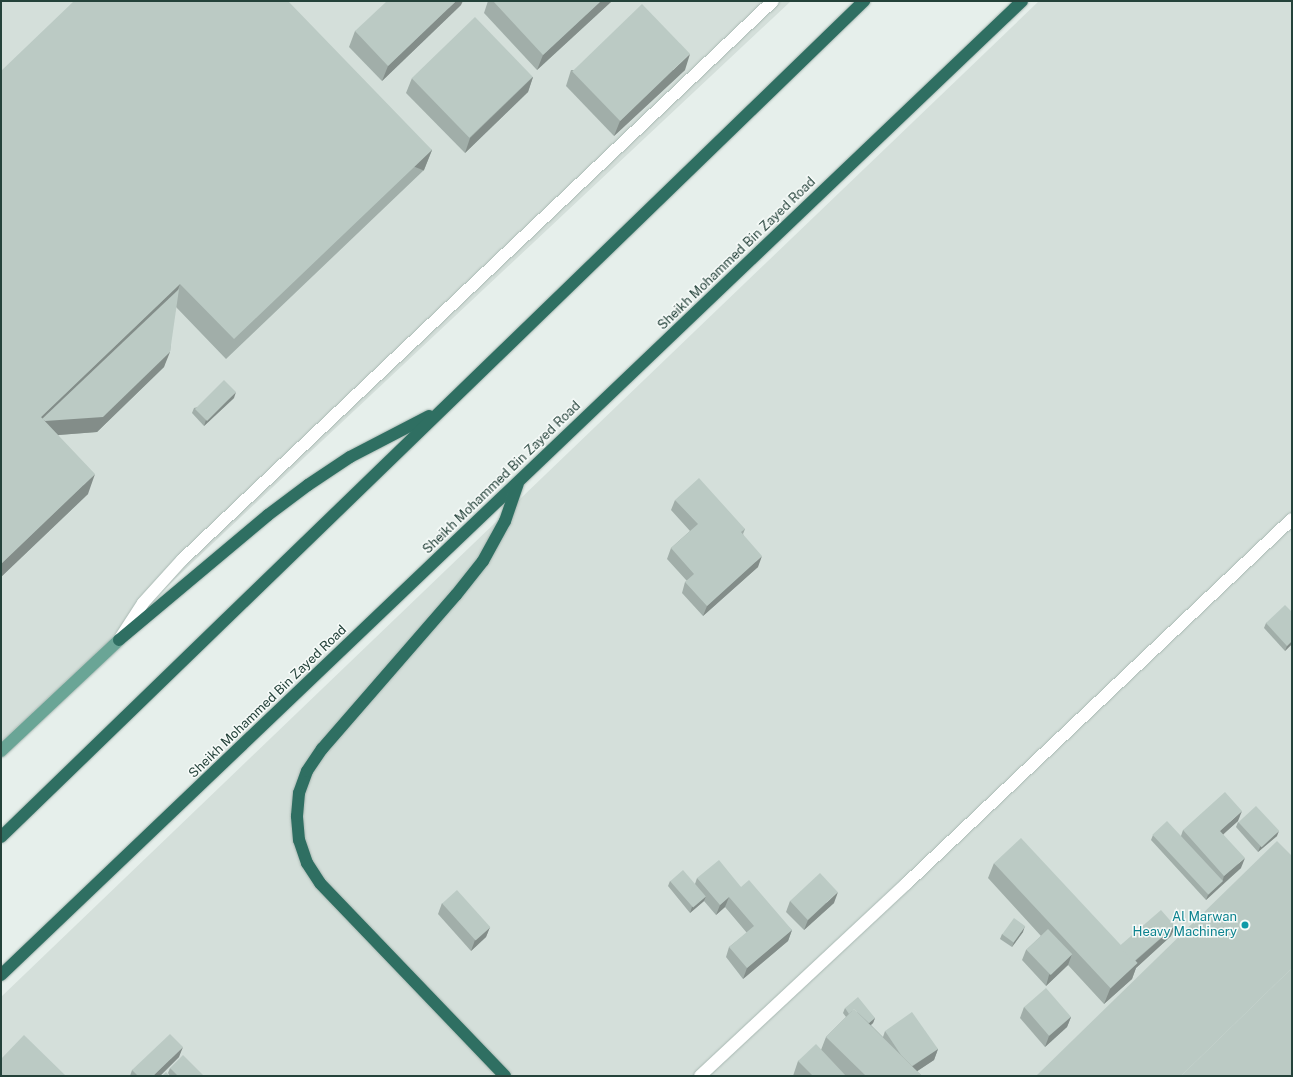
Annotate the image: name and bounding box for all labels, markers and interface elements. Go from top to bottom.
street label: Sheikh Mohammed Bin Zayed Road [655,174,819,334]
street label: Sheikh Mohammed Bin Zayed Road [420,398,584,558]
street label: Sheikh Mohammed Bin Zayed Road [186,622,350,782]
place label: Al Marwan Heavy Machinery [1133,910,1237,941]
marker: Al Marwan Heavy Machinery [1240,920,1250,930]

